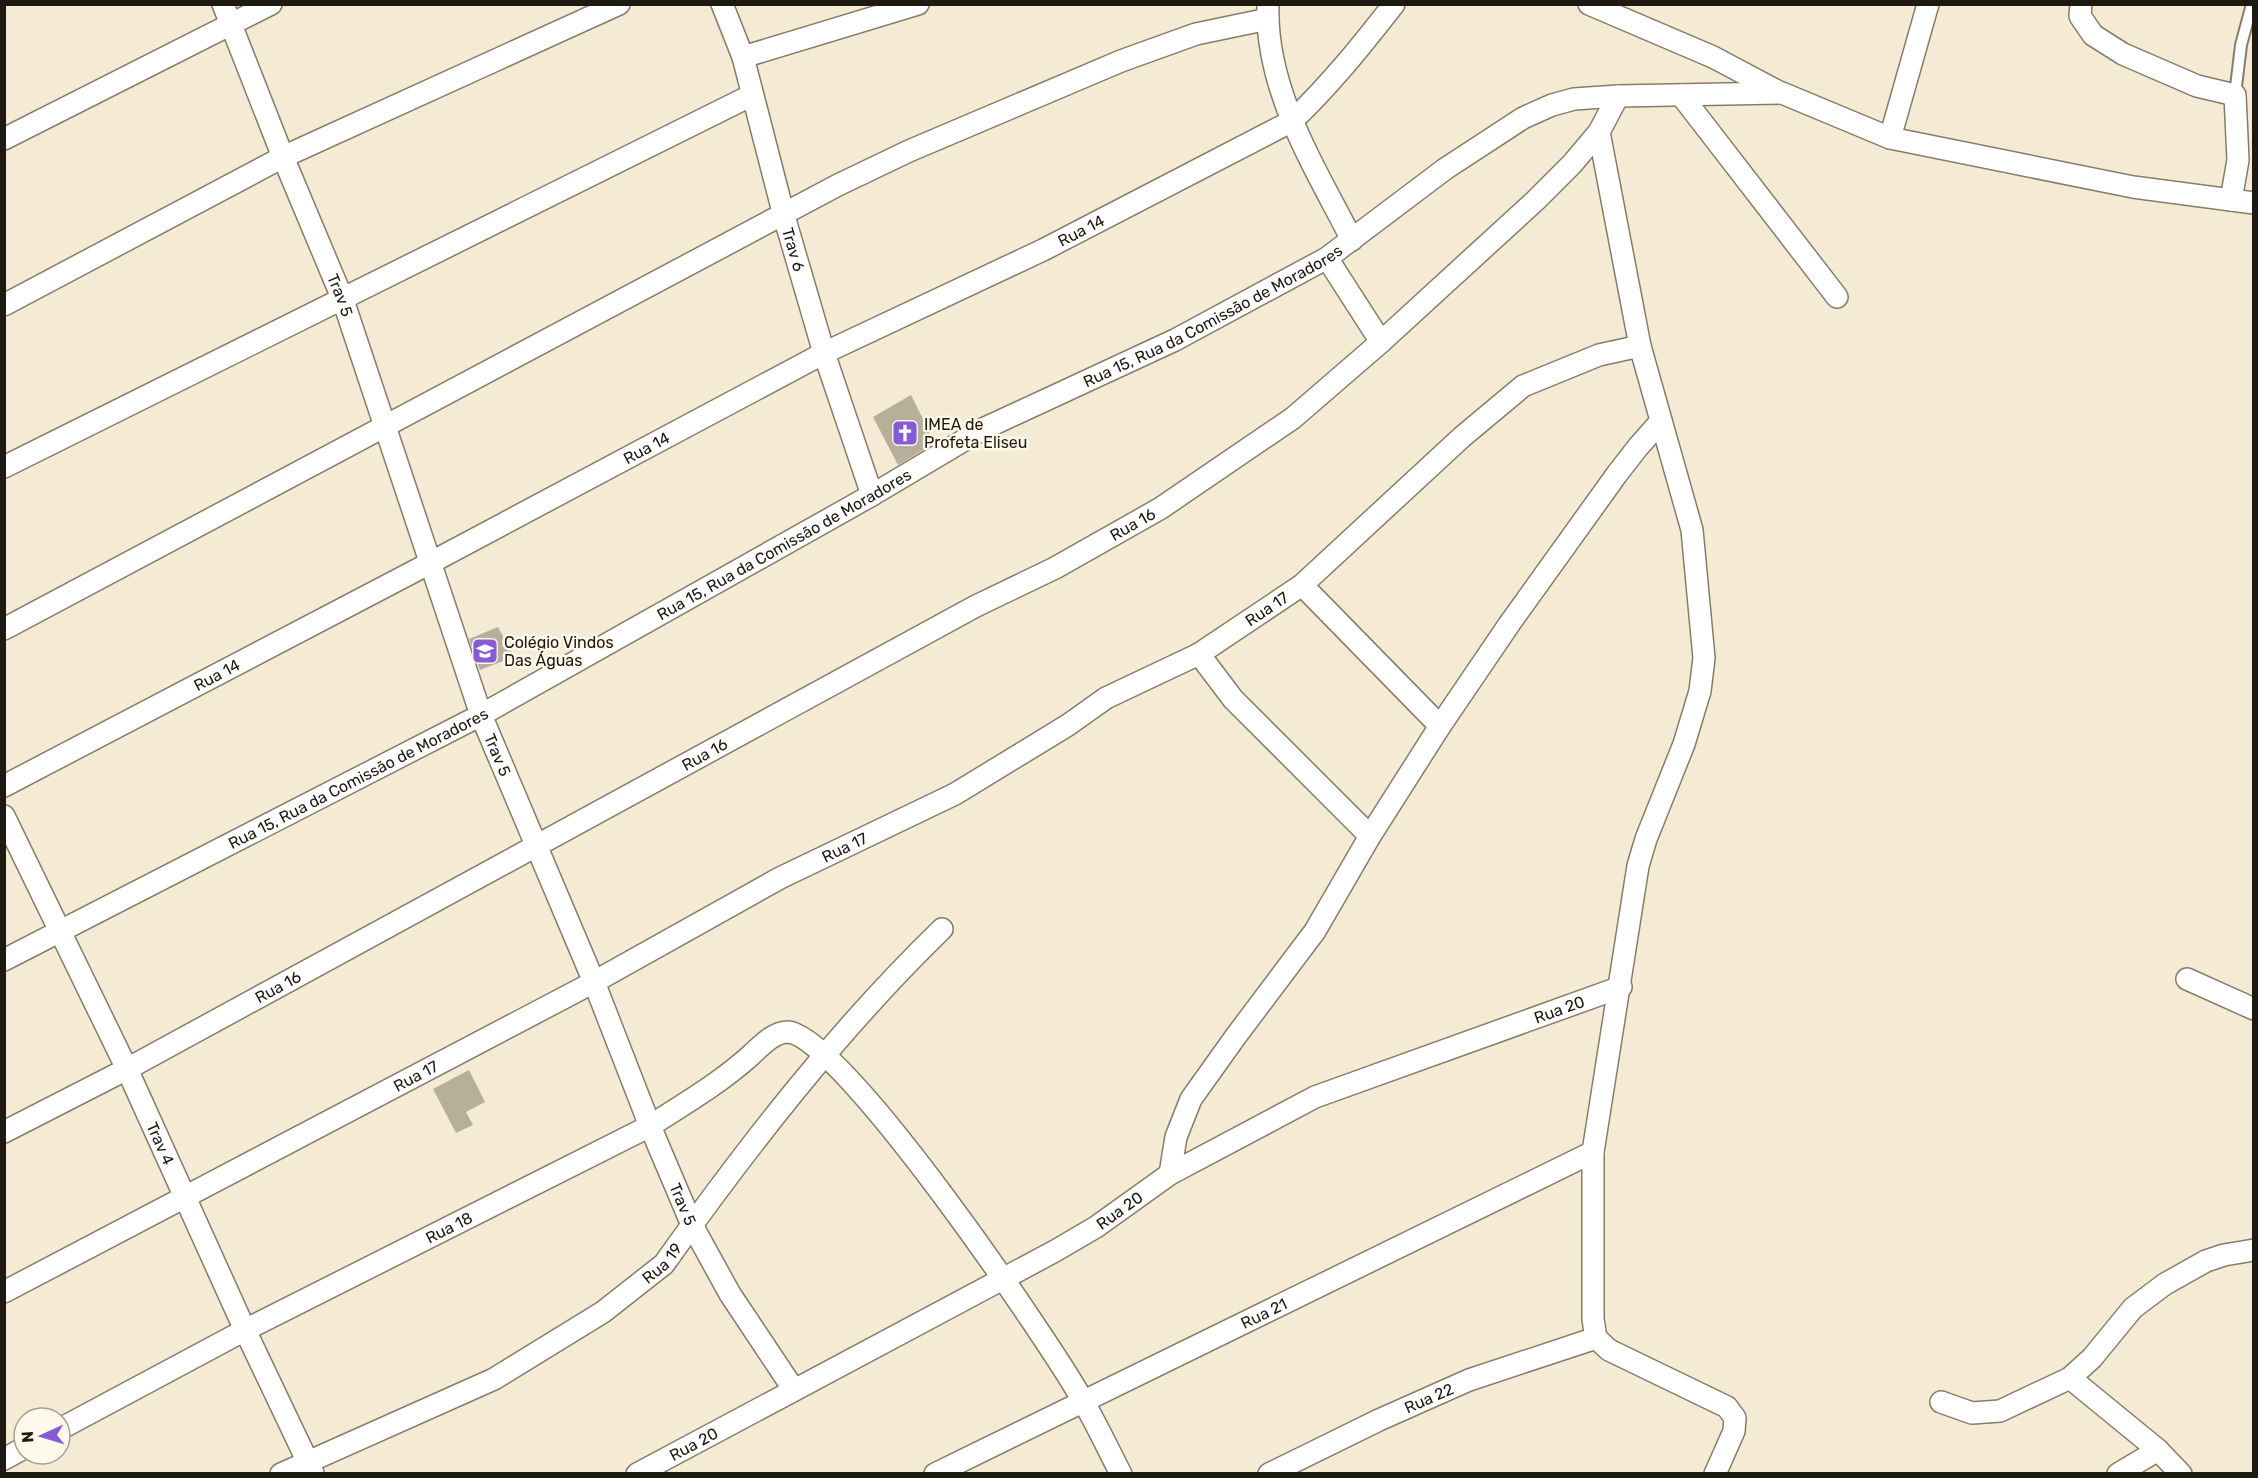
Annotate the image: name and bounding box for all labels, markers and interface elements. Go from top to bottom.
street label: Rua 14 [1055,211,1108,251]
street label: Trav 6 [778,225,809,274]
street label: Rua 15, Rua da Comissão de Moradores [1080,241,1346,391]
street label: Trav 5 [323,271,357,319]
place label: IMEA de Profeta Eliseu [924,415,1027,452]
church icon: IMEA de Profeta Eliseu [890,418,920,448]
street label: Rua 14 [620,428,673,468]
street label: Rua 15, Rua da Comissão de Moradores [654,465,915,624]
street label: Rua 16 [1107,504,1159,545]
street label: Rua 17 [1242,588,1292,630]
place label: Colégio Vindos Das Águas [504,633,614,670]
school or university icon: Colégio Vindos Das Águas [470,636,500,666]
street label: Rua 14 [190,655,243,695]
street label: Rua 15, Rua da Comissão de Moradores [225,704,492,853]
street label: Trav 5 [480,731,515,779]
street label: Rua 16 [679,734,731,775]
street label: Rua 17 [819,829,870,866]
street label: Rua 16 [252,967,305,1007]
street label: Rua 20 [1531,992,1587,1027]
street label: Rua 17 [390,1057,442,1096]
street label: Trav 4 [142,1119,178,1168]
street label: Trav 5 [665,1180,700,1228]
street label: Rua 20 [1093,1188,1147,1234]
street label: Rua 18 [422,1208,476,1248]
street label: Rua 19 [638,1239,686,1288]
street label: Rua 21 [1238,1294,1290,1333]
street label: Rua 22 [1401,1379,1456,1418]
north arrow [12,1406,72,1466]
street label: Rua 20 [666,1424,721,1465]
text: N [18,1431,37,1443]

